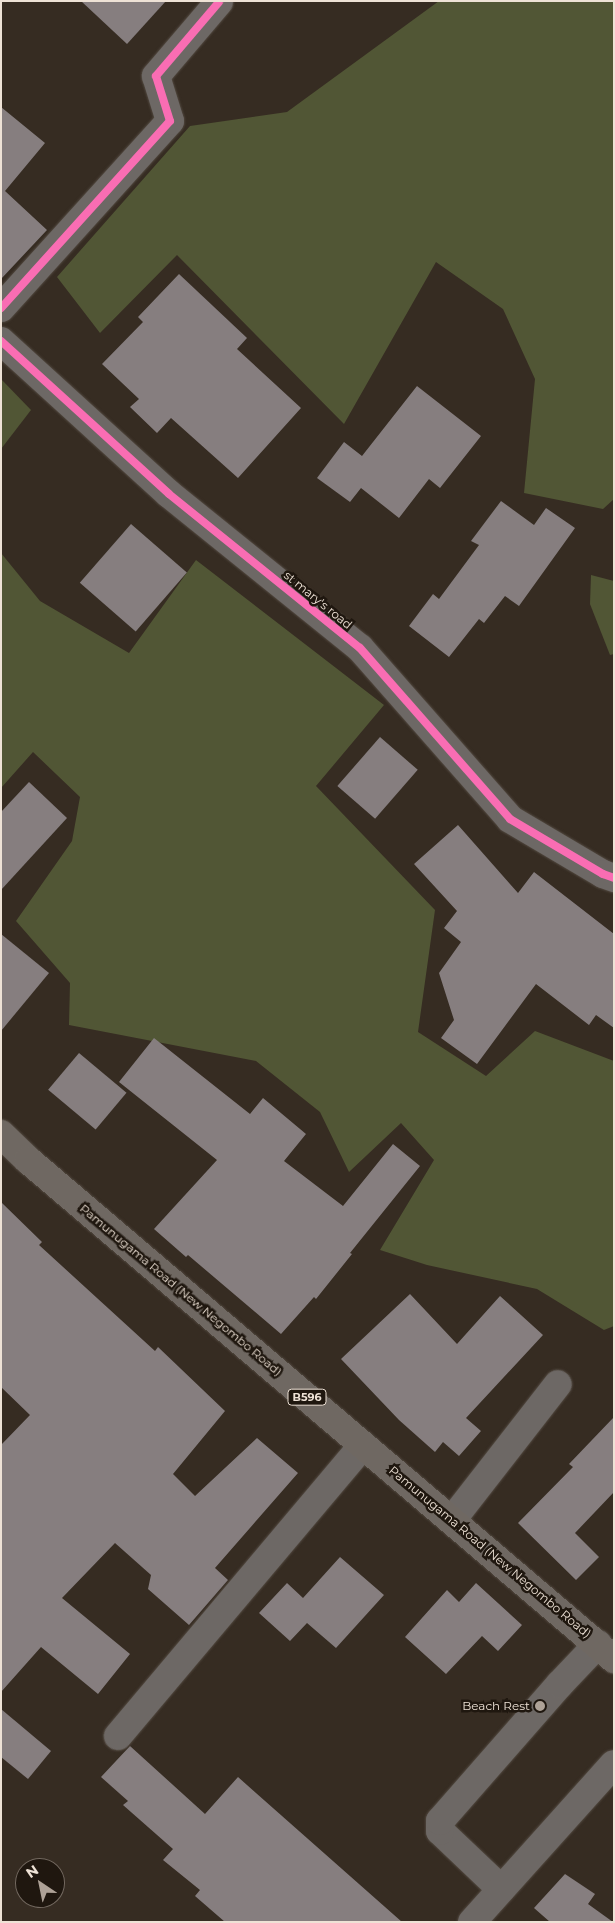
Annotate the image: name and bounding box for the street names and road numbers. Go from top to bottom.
street label: st mary's road [281,568,355,632]
street label: Pamunugama Road (New Negombo Road) [77,1201,285,1379]
road number: B596 [287,1388,327,1405]
street label: Pamunugama Road (New Negombo Road) [386,1463,594,1641]

